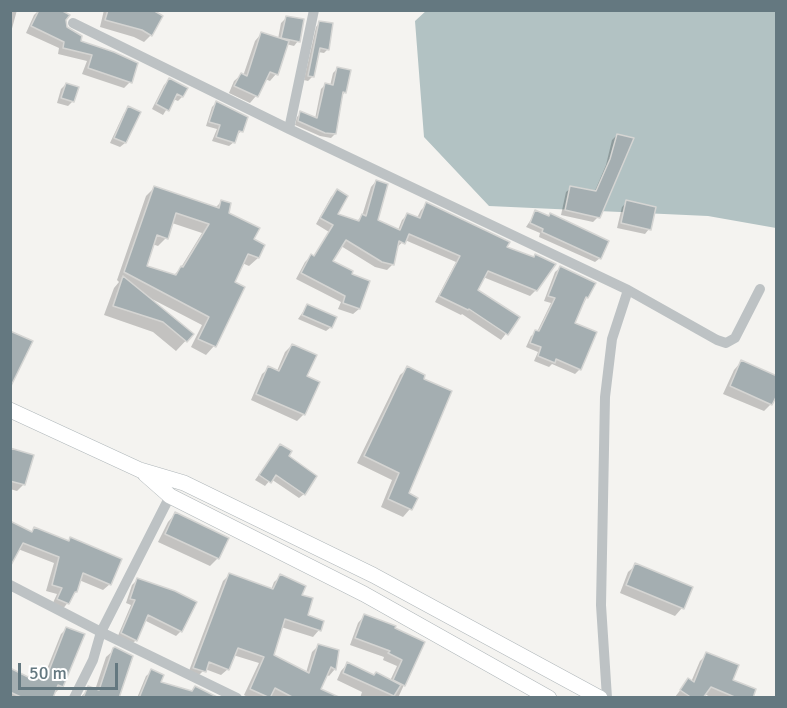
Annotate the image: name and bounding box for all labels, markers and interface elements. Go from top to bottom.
scale bar [21,651,122,689]
text: 50 m [29,662,67,684]

